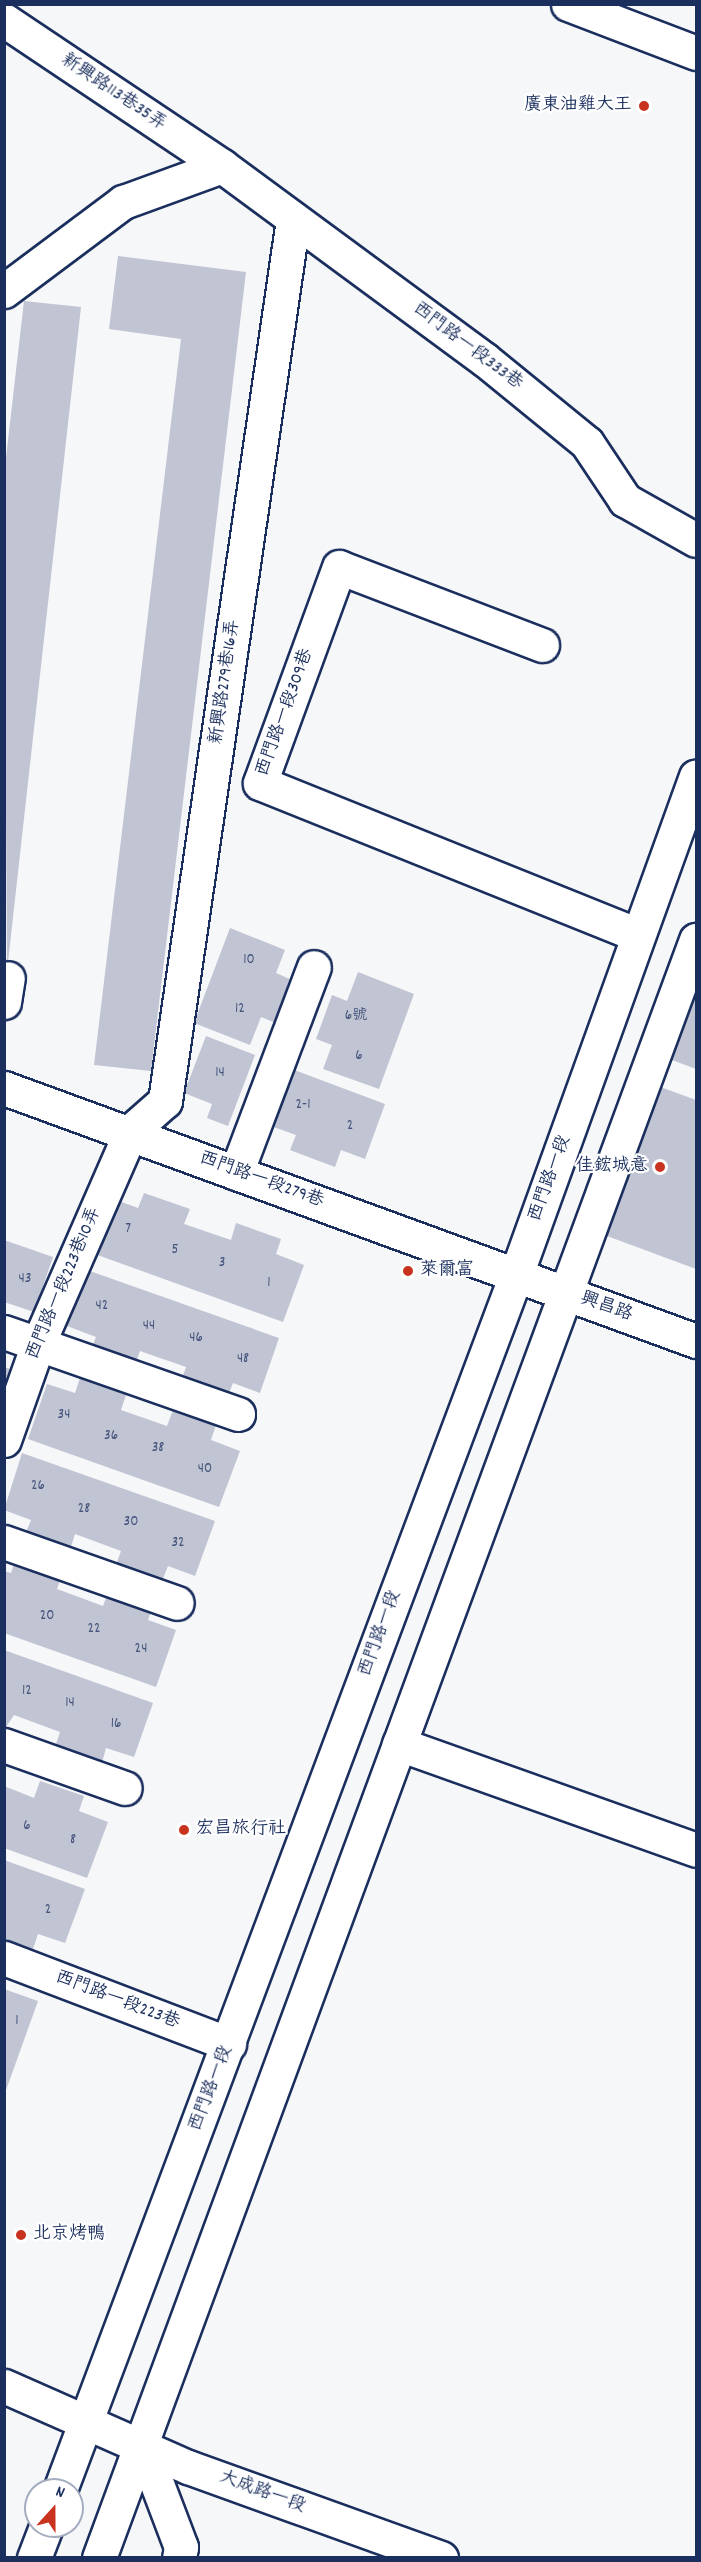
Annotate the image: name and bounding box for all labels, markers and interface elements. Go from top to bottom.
street label: 新興路113巷35弄 [56,50,170,136]
place label: 廣東油雞大王 [524,95,632,117]
marker: 廣東油雞大王 [637,99,651,113]
street label: 西門路一段333巷 [408,299,526,395]
street label: 新興路279巷16弄 [207,618,245,746]
street label: 西門路一段309巷 [253,646,319,780]
house number: 10 [243,952,255,970]
house number: 12 [235,1001,245,1019]
house number: 6號 [345,1008,367,1026]
house number: 6 [355,1048,363,1066]
house number: 14 [215,1065,225,1083]
house number: 2-1 [296,1097,310,1115]
house number: 2 [347,1118,353,1136]
street label: 西門路一段 [525,1133,577,1225]
street label: 西門路一段279巷 [196,1148,326,1214]
place label: 佳鋐城意 [576,1156,648,1178]
marker: 佳鋐城意 [653,1160,667,1174]
street label: 西門路一段223巷10弄 [23,1205,107,1363]
house number: 7 [125,1221,131,1239]
house number: 5 [172,1242,178,1260]
house number: 3 [219,1255,225,1273]
place label: 萊爾富 [420,1260,474,1282]
marker: 萊爾富 [401,1264,415,1278]
house number: 43 [19,1271,31,1289]
house number: 1 [267,1275,271,1293]
street label: 興昌路 [577,1289,635,1327]
house number: 42 [96,1298,108,1316]
house number: 44 [143,1318,155,1336]
house number: 46 [189,1330,203,1348]
house number: 48 [237,1351,249,1369]
house number: 34 [58,1407,70,1425]
house number: 36 [104,1428,118,1446]
house number: 38 [152,1440,164,1458]
house number: 40 [198,1461,212,1479]
house number: 26 [31,1478,45,1496]
house number: 28 [78,1501,90,1519]
house number: 30 [124,1514,138,1532]
house number: 32 [171,1535,185,1553]
street label: 西門路一段 [355,1588,407,1680]
house number: 20 [40,1608,54,1626]
house number: 22 [87,1621,101,1639]
house number: 24 [135,1641,147,1659]
house number: 12 [22,1683,32,1701]
house number: 14 [65,1695,75,1713]
house number: 16 [111,1716,121,1734]
house number: 6 [23,1818,31,1836]
place label: 宏昌旅行社 [196,1819,286,1841]
marker: 宏昌旅行社 [177,1823,191,1837]
house number: 8 [70,1832,76,1850]
house number: 2 [45,1902,51,1920]
street label: 西門路一段223巷 [52,1967,182,2035]
house number: 1 [15,2013,19,2031]
street label: 西門路一段 [186,2043,238,2135]
place label: 北京烤鴨 [33,2224,105,2246]
marker: 北京烤鴨 [14,2228,28,2242]
street label: 大成路一段 [216,2467,308,2519]
north arrow [24,2478,84,2538]
text: N [52,2480,68,2505]

